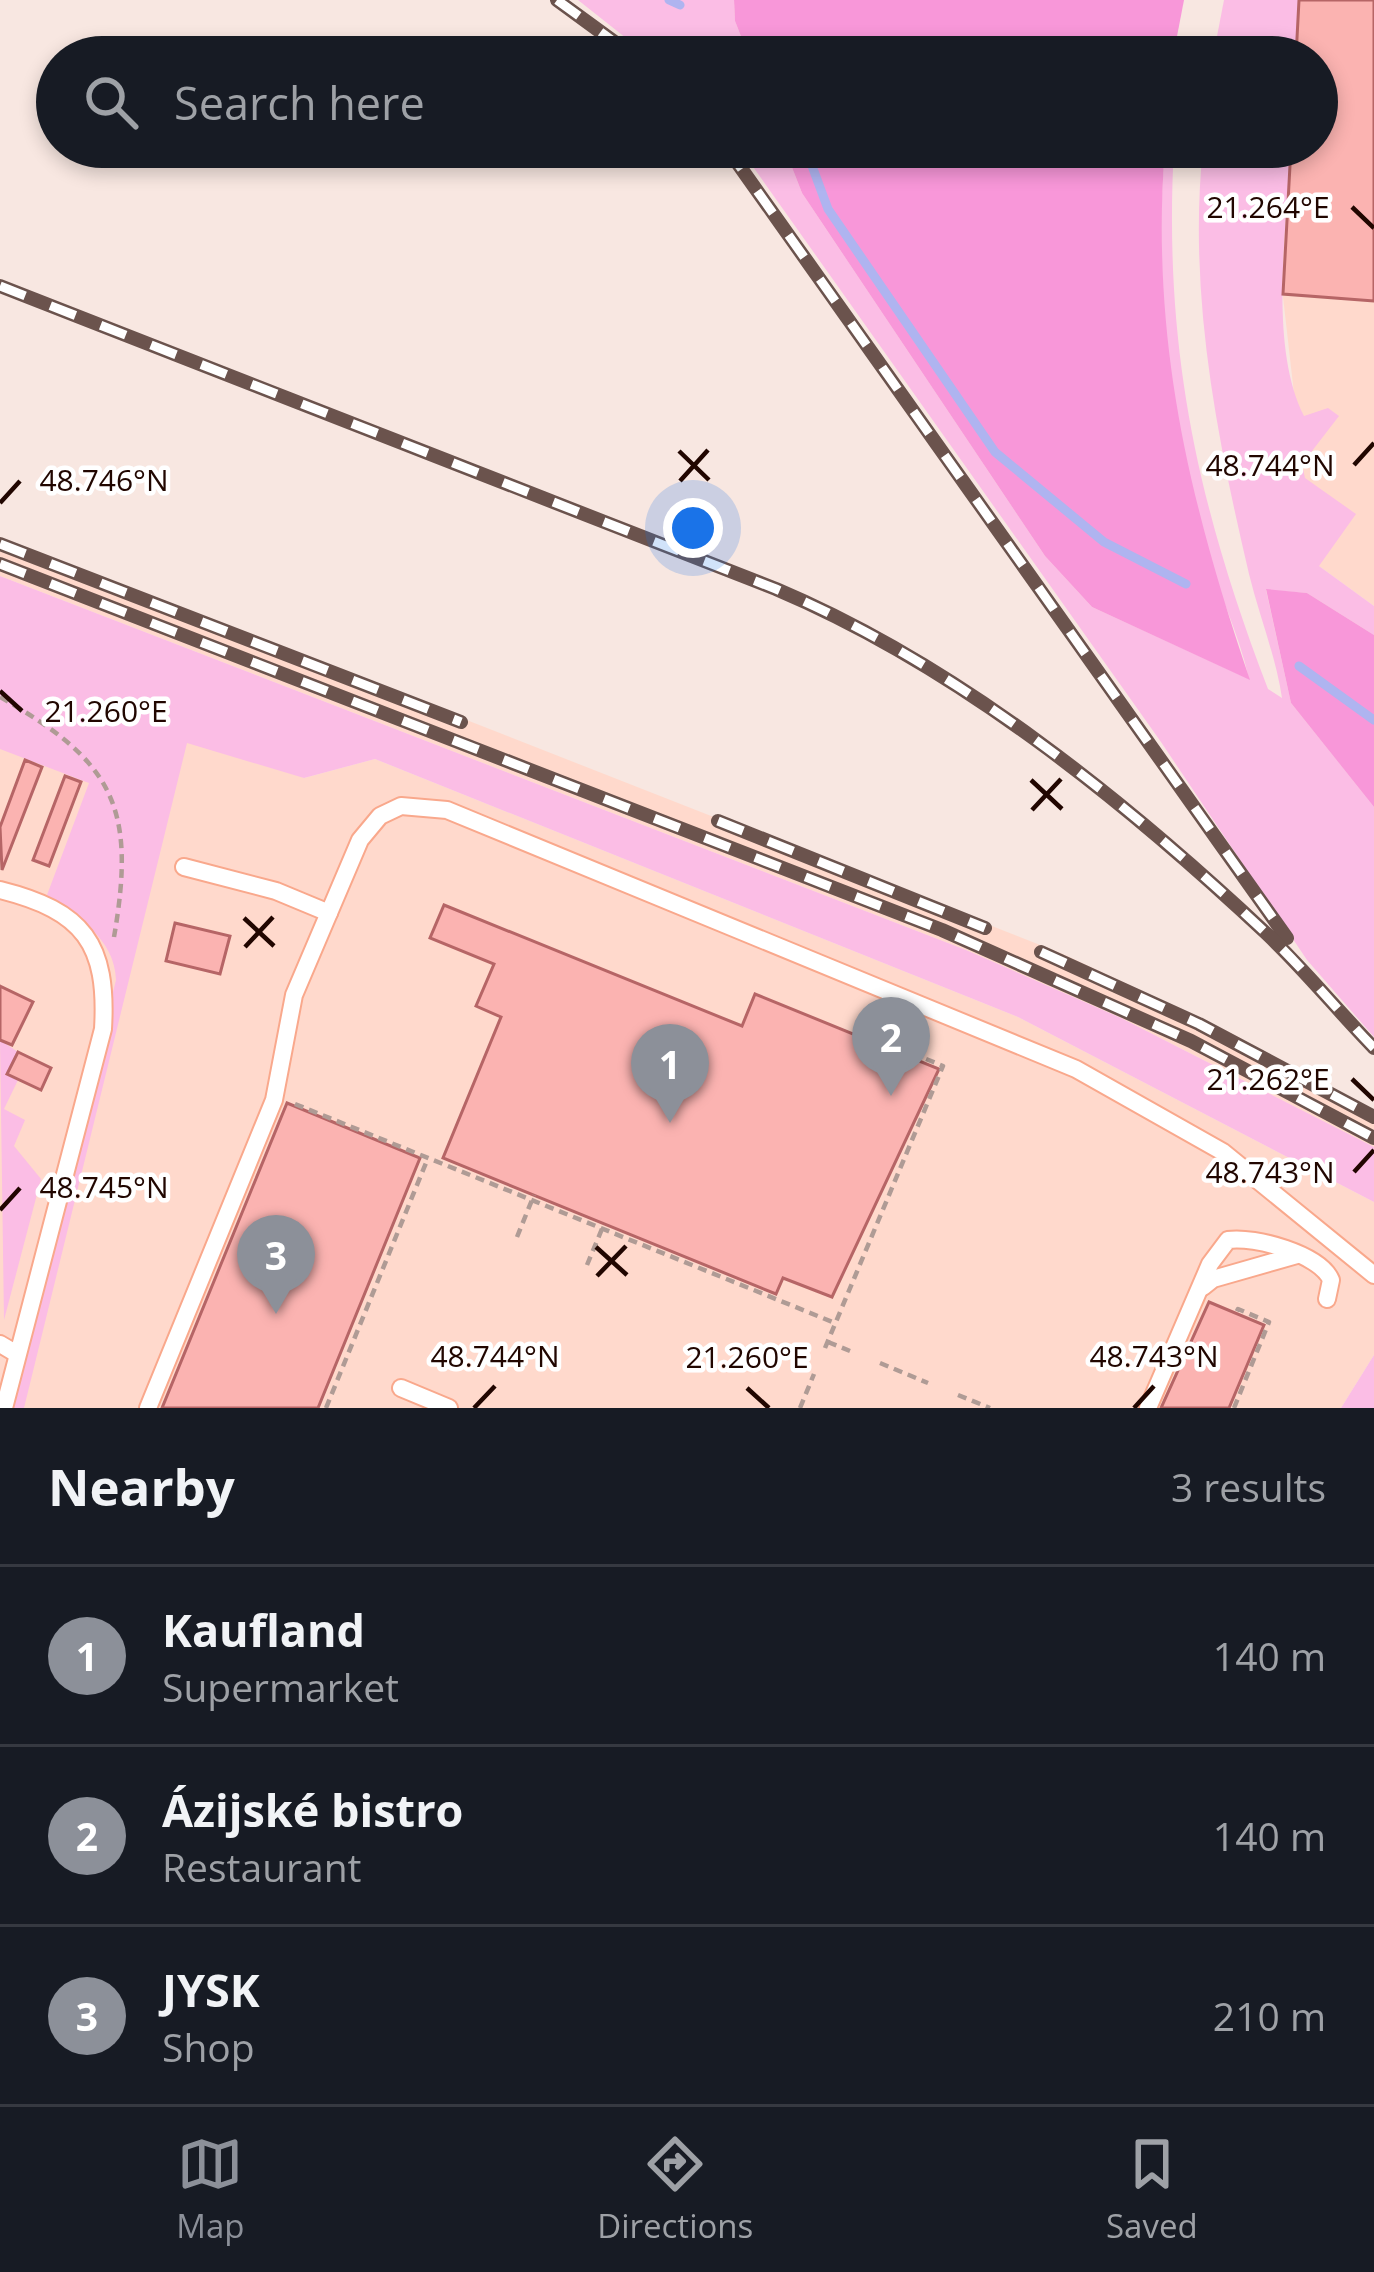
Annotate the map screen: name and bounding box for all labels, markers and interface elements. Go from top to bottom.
search box [36,36,1338,168]
icon: search [78,69,144,135]
text: Search here [174,72,425,133]
text: 21.264°E [1206,186,1330,227]
text: 48.744°N [1205,444,1335,485]
text: 48.746°N [39,459,169,500]
your location [663,498,723,558]
text: 21.260°E [44,690,168,731]
pin: 2 [852,997,930,1096]
pin: 1 [631,1024,709,1123]
text: 21.262°E [1206,1058,1330,1099]
text: 48.743°N [1205,1151,1335,1192]
text: 48.745°N [39,1166,169,1207]
pin: 3 [237,1215,315,1314]
text: 48.744°N [430,1335,560,1376]
text: 48.743°N [1089,1335,1219,1376]
text: 21.260°E [685,1336,809,1377]
text: Nearby [48,1451,235,1521]
text: 3 results [1171,1460,1326,1513]
text: Kaufland [162,1599,365,1660]
text: 1 [76,1629,98,1682]
text: 140 m [1213,1629,1326,1682]
text: Supermarket [162,1660,399,1713]
text: Ázijské bistro [162,1779,463,1840]
text: 2 [76,1809,98,1862]
text: 140 m [1213,1809,1326,1862]
text: Restaurant [162,1840,361,1893]
text: JYSK [162,1959,260,2020]
text: 3 [76,1989,98,2042]
text: 210 m [1213,1989,1326,2042]
text: Shop [162,2020,255,2073]
tab: Map [176,2131,245,2248]
tab: Directions [597,2131,753,2248]
tab: Saved [1106,2131,1198,2248]

